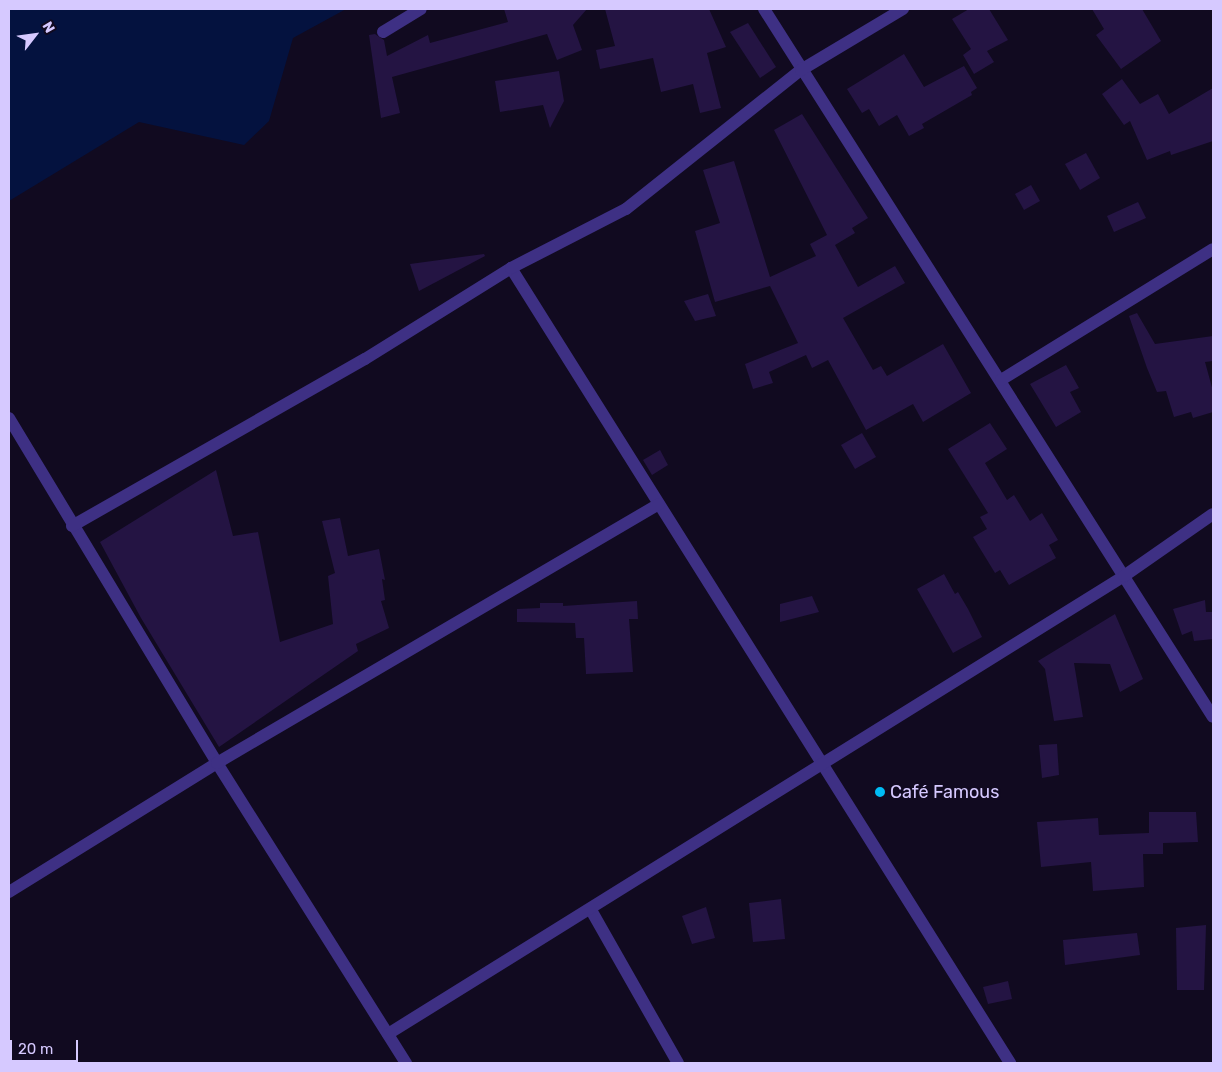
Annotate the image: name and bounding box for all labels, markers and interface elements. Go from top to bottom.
north arrow [10,10,60,60]
text: N [39,19,58,36]
place label: Café Famous [890,781,999,803]
marker: Café Famous [874,786,886,798]
scale bar [12,1030,80,1062]
text: 20 m [18,1040,53,1058]

